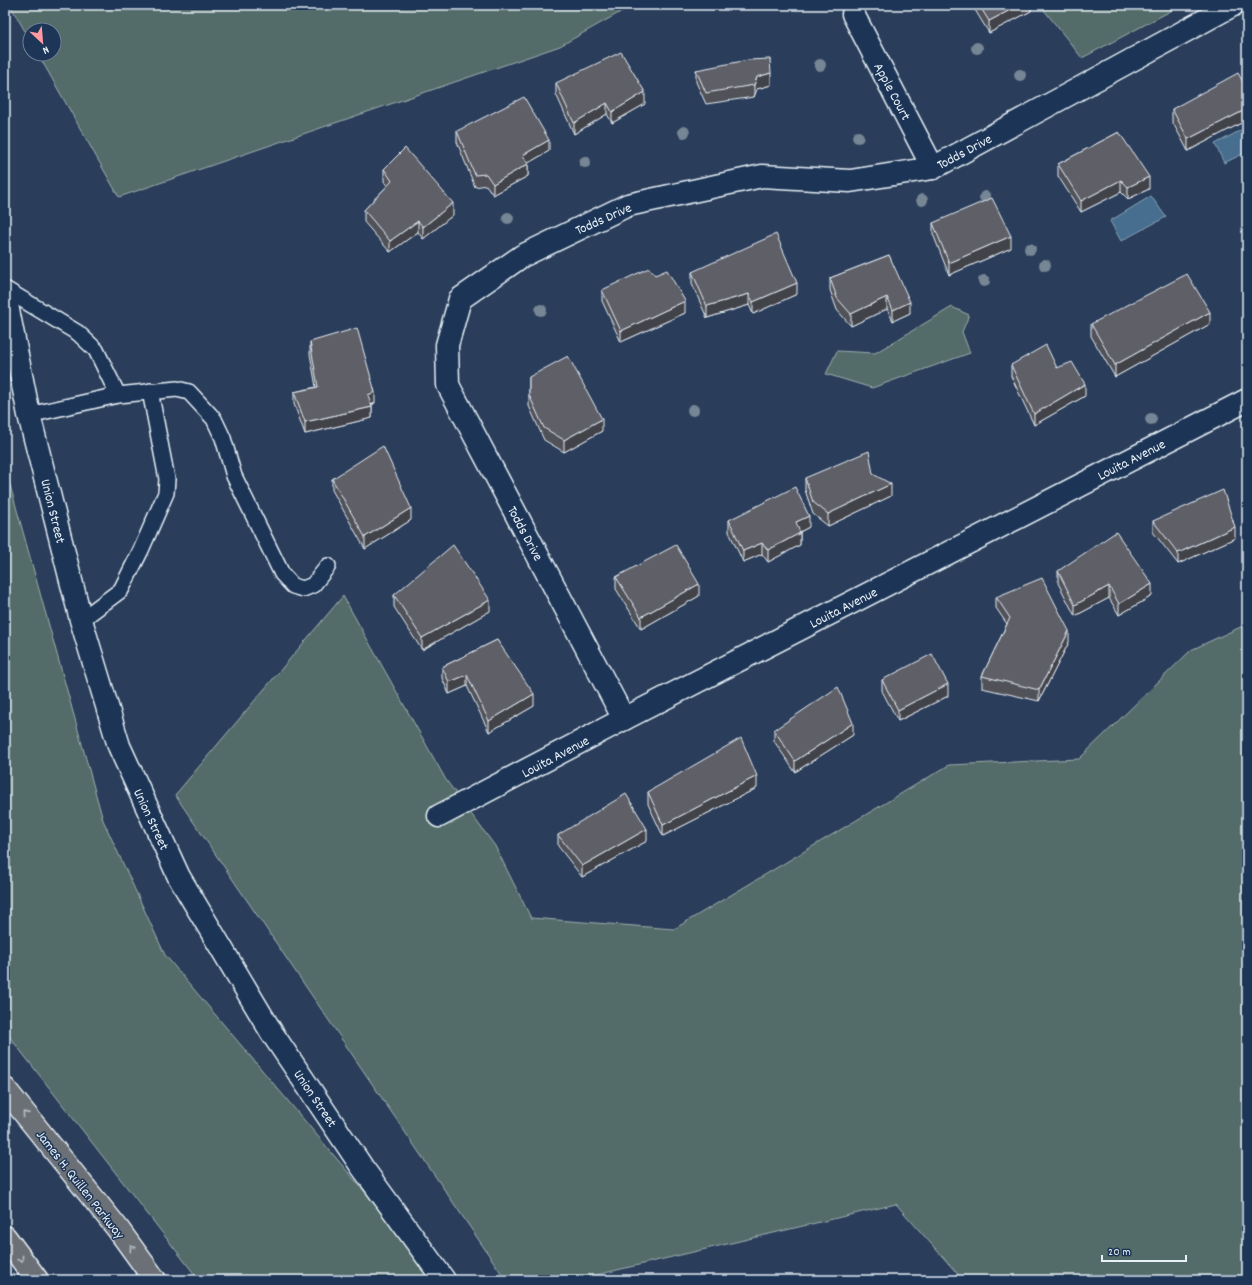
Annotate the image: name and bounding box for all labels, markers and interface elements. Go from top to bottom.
north arrow [22,22,62,62]
text: N [39,41,51,58]
street label: Apple Court [868,60,915,124]
street label: Todds Drive [934,130,996,176]
street label: Todds Drive [572,199,635,241]
street label: Louita Avenue [1094,435,1169,486]
street label: Union Street [34,477,70,546]
street label: Todds Drive [501,503,547,565]
street label: Louita Avenue [806,583,881,634]
street label: Louita Avenue [519,732,593,784]
street label: Union Street [127,786,173,854]
street label: Union Street [288,1066,341,1132]
one-way arrow [23,1111,30,1118]
street label: James H. Quillen Parkway [30,1126,129,1244]
scale bar [1102,1237,1186,1263]
text: 20 m [1108,1244,1131,1261]
one-way arrow [130,1246,137,1253]
one-way arrow [16,1254,23,1261]

